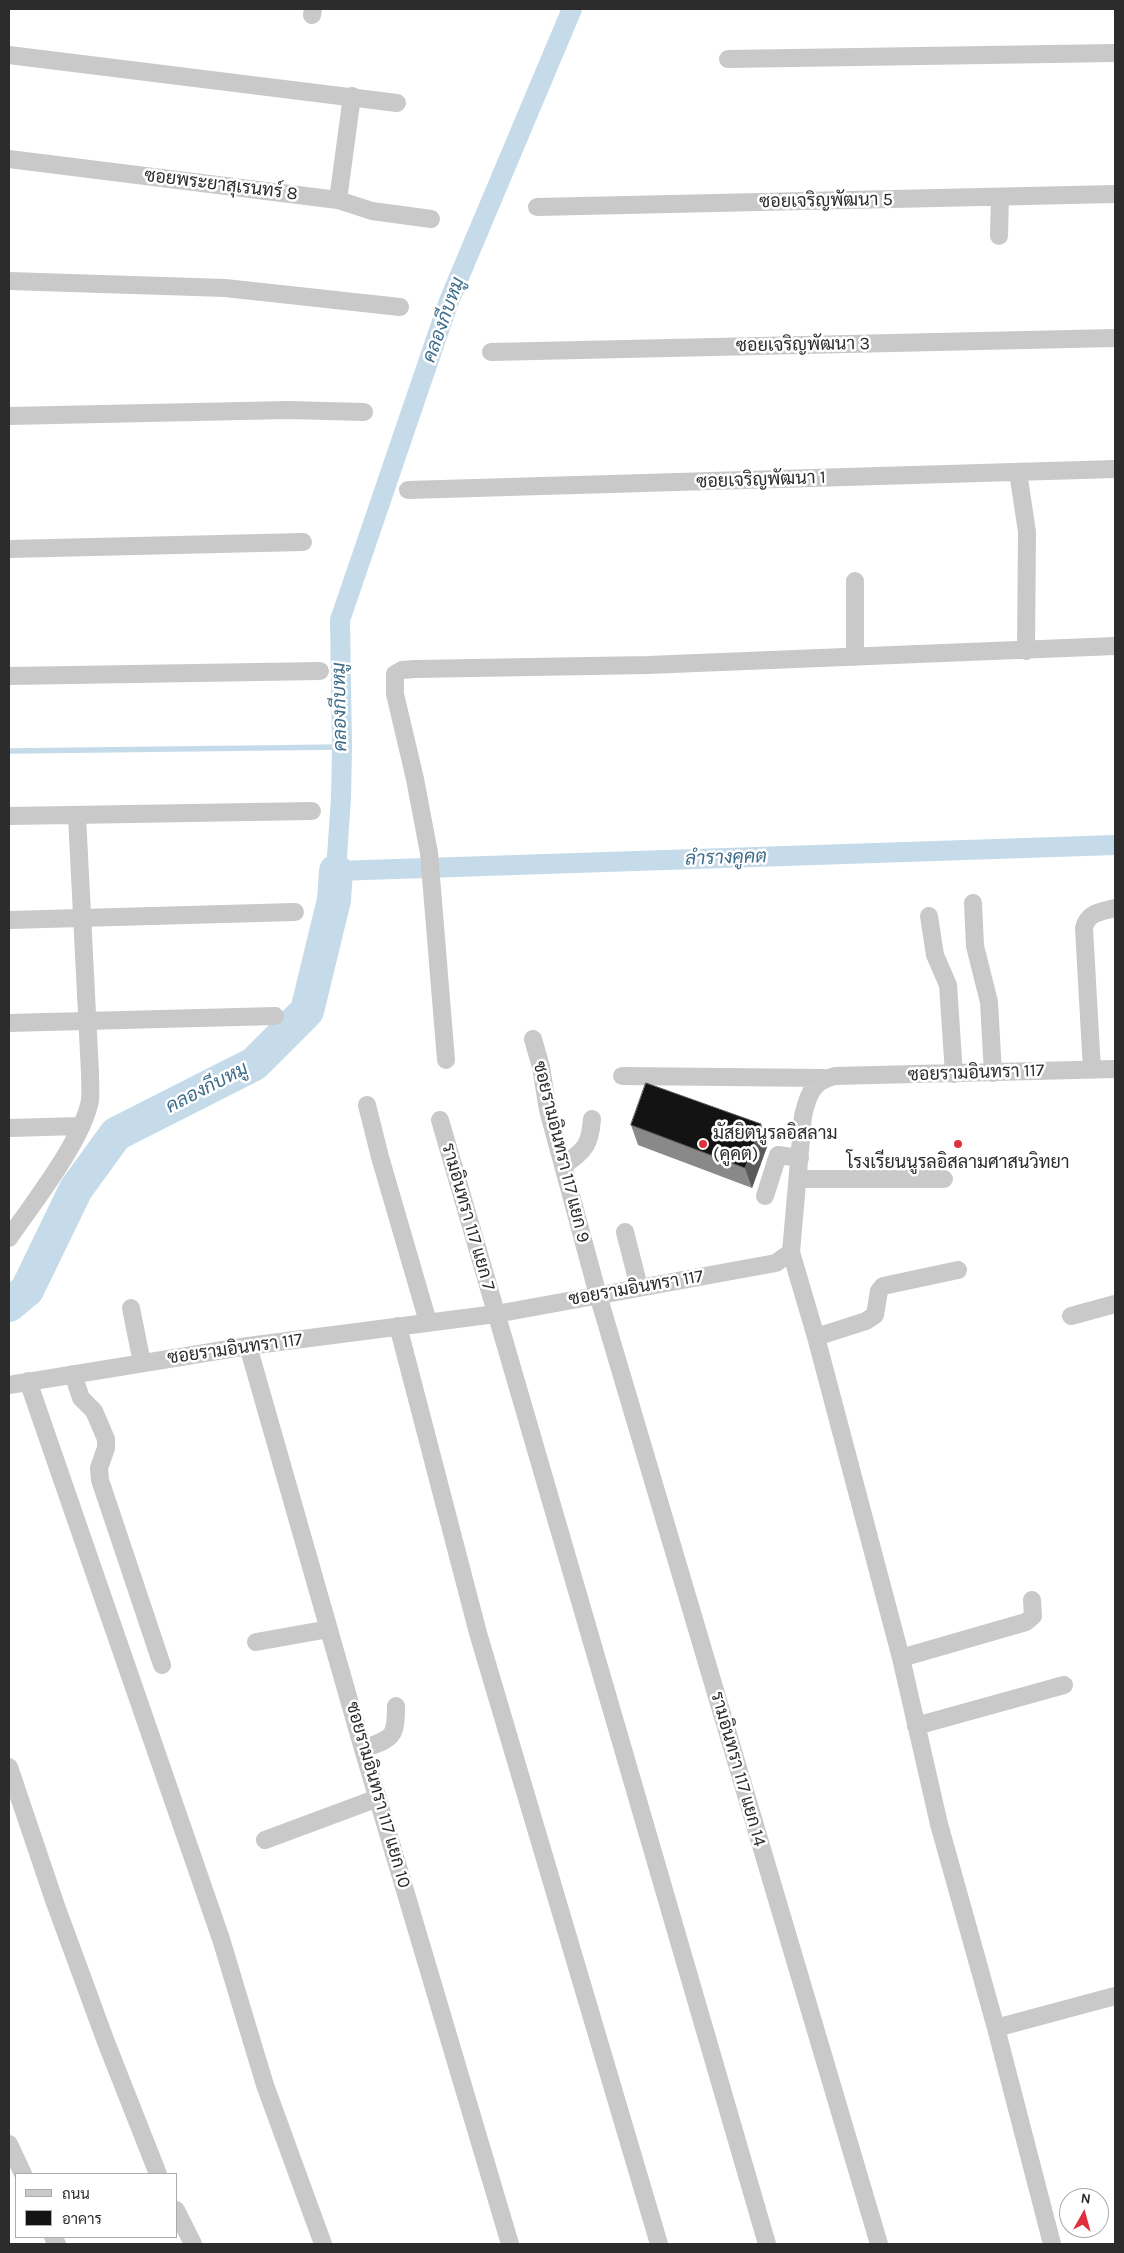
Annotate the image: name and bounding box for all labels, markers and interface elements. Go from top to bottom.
street label: ซอยพระยาสุเรนทร์ 8 [143,165,299,205]
street label: ซอยเจริญพัฒนา 5 [759,189,893,213]
water label: คลองกีบหมู [418,274,470,366]
street label: ซอยเจริญพัฒนา 3 [736,333,870,357]
street label: ซอยเจริญพัฒนา 1 [696,467,826,493]
water label: คลองกีบหมู [328,662,352,752]
water label: ลำรางคูคต [685,845,767,871]
water label: คลองกีบหมู [162,1058,252,1118]
street label: ซอยรามอินทรา 117 แยก 9 [528,1059,594,1245]
street label: ซอยรามอินทรา 117 [907,1060,1045,1086]
place label: มัสยิตนูรลอิสลาม (คูคต) [713,1123,838,1166]
marker: มัสยิตนูรลอิสลาม (คูคต) [697,1138,709,1150]
marker: โรงเรียนนูรลอิสลามศาสนวิทยา [952,1138,964,1150]
street label: รามอินทรา 117 แยก 7 [437,1141,499,1293]
place label: โรงเรียนนูรลอิสลามศาสนวิทยา [846,1152,1070,1174]
street label: ซอยรามอินทรา 117 [567,1266,705,1310]
street label: ซอยรามอินทรา 117 [166,1329,304,1369]
street label: รามอินทรา 117 แยก 14 [706,1689,770,1849]
street label: ซอยรามอินทรา 117 แยก 10 [341,1699,415,1891]
legend [15,2173,178,2238]
text: ถนน [62,2185,90,2203]
north arrow [1059,2188,1109,2238]
text: N [1080,2190,1092,2208]
text: อาคาร [62,2210,102,2228]

